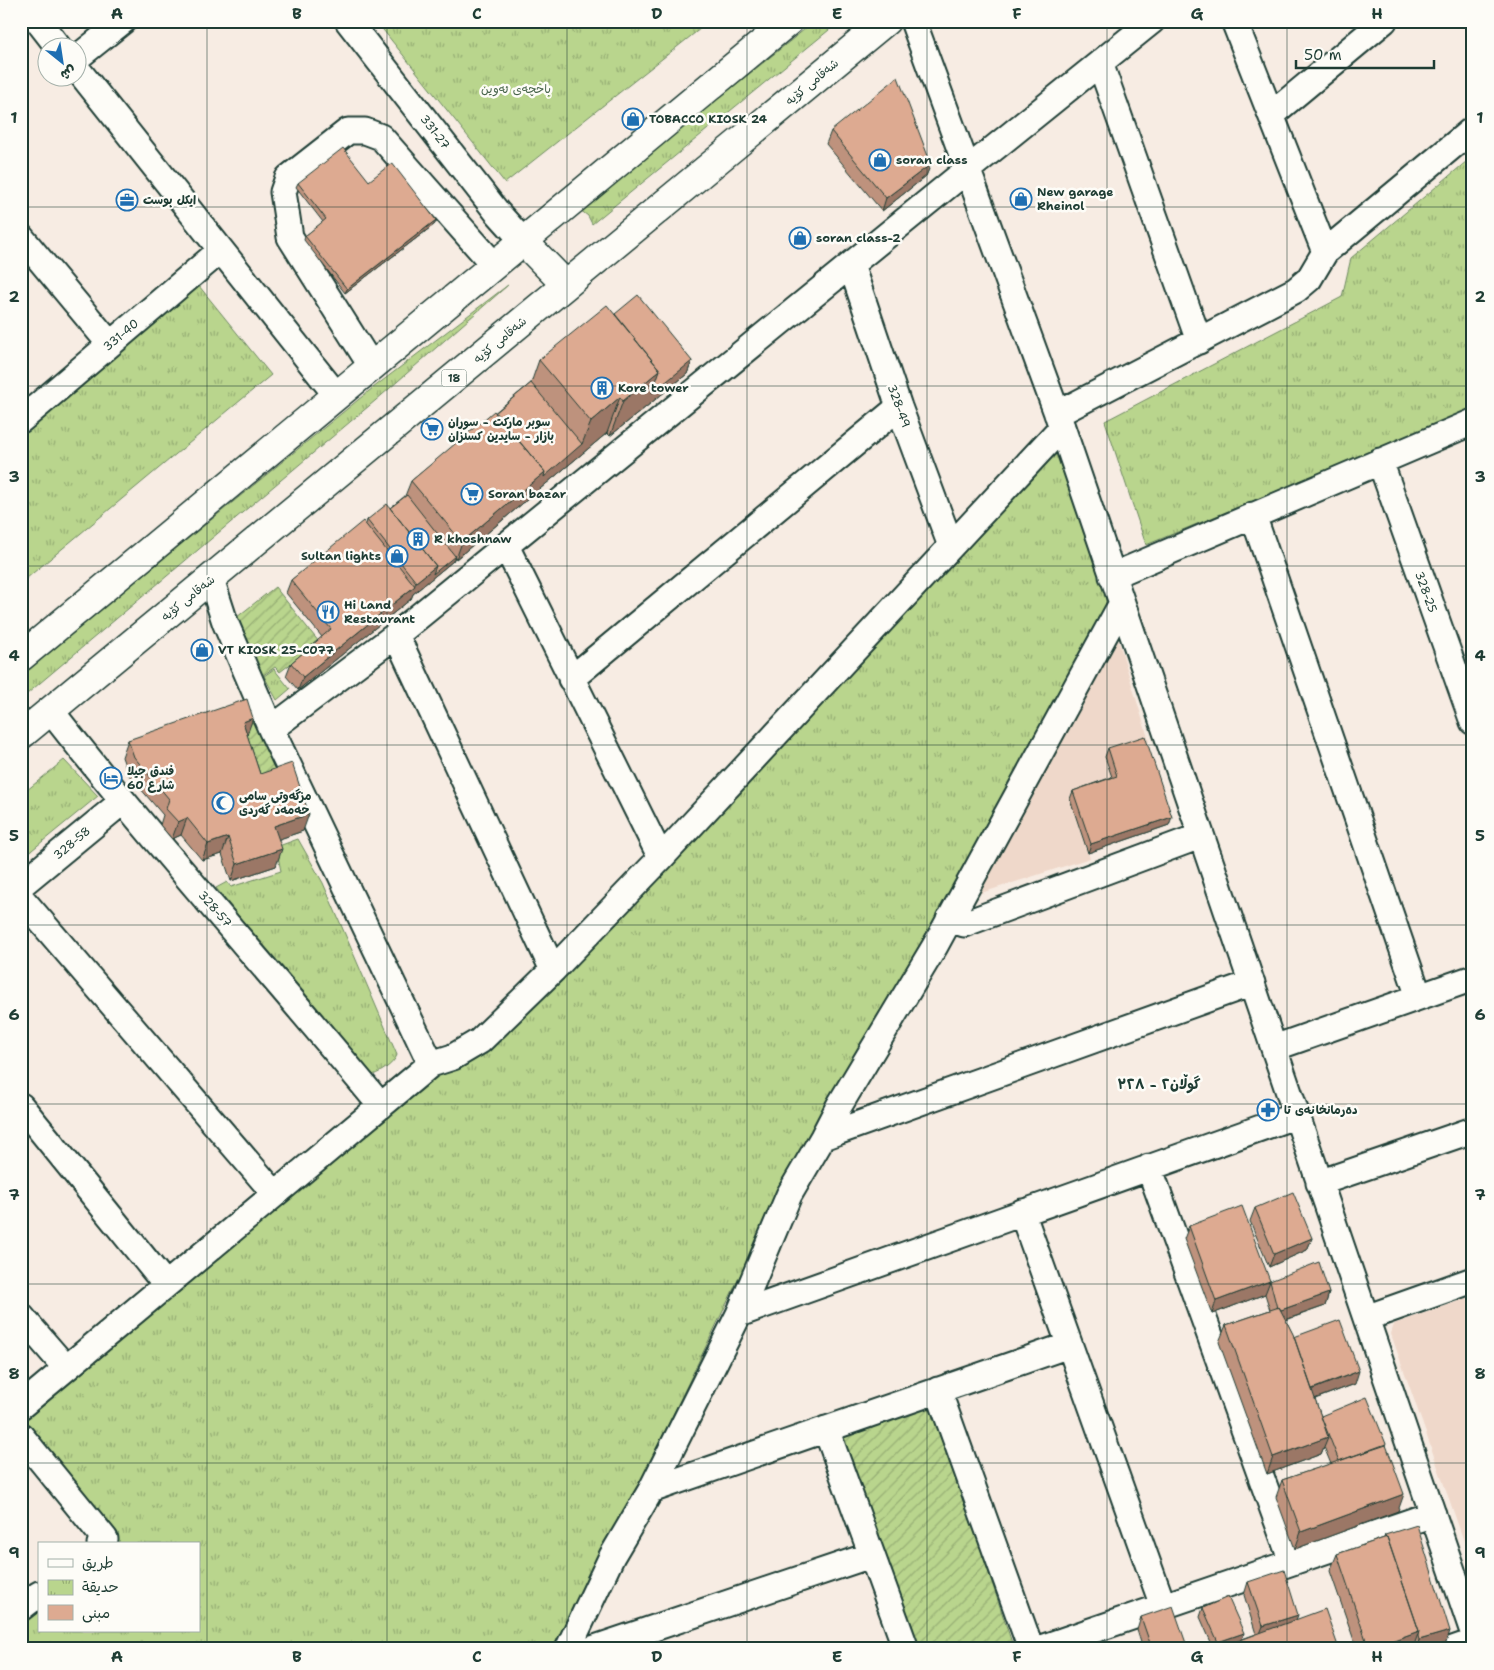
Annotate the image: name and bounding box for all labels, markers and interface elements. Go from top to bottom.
text: A [111,3,123,24]
text: B [292,3,302,24]
text: C [472,3,482,24]
text: D [651,3,663,24]
text: E [832,3,842,24]
text: F [1012,3,1022,24]
text: G [1191,3,1204,24]
text: H [1371,3,1383,24]
north arrow [38,38,88,88]
scale bar [1296,38,1434,70]
text: 50 m [1304,45,1342,65]
street label: شەقامی کۆیە [782,55,842,109]
text: ش [57,62,80,85]
park label: باخچەی ئەوین [481,81,551,97]
text: 1 [10,107,18,128]
shop icon: TOBACCO KIOSK 24 [621,107,645,131]
text: 1 [1476,107,1484,128]
street label: 331-27 [417,111,453,153]
place label: TOBACCO KIOSK 24 [649,111,768,127]
shop icon: soran class [868,148,892,172]
place label: soran class [896,152,968,168]
place label: New garage Rheinol [1037,184,1114,214]
shop icon: New garage Rheinol [1009,187,1033,211]
office icon: ايكل بوست [115,188,139,212]
place label: ايكل بوست [143,192,196,208]
shop icon: soran class-2 [788,226,812,250]
place label: soran class-2 [816,230,901,246]
text: 2 [8,286,20,307]
text: 2 [1474,286,1486,307]
street label: شەقامی کۆیە [470,313,530,367]
street label: 331-40 [100,315,142,355]
road number: 18 [442,369,466,386]
building icon: Kore tower [590,376,614,400]
place label: Kore tower [618,380,689,396]
street label: 328-49 [884,382,914,430]
place label: سوبر ماركت - سوران بازار - سايدين كسنزان [448,414,554,444]
supermarket icon: سوبر ماركت - سوران بازار - سايدين كسنزان [420,417,444,441]
text: 3 [8,466,20,487]
text: 3 [1474,466,1486,487]
supermarket icon: Soran bazar [460,482,484,506]
place label: Soran bazar [488,486,567,502]
building icon: R khoshnaw [406,527,430,551]
place label: R khoshnaw [434,531,511,547]
shop icon: Sultan lights [385,544,409,568]
place label: Sultan lights [301,548,381,564]
street label: 328-25 [1411,569,1441,615]
street label: شەقامی کۆیە [158,571,218,625]
place label: Hi Land Restaurant [344,597,415,627]
restaurant icon: Hi Land Restaurant [316,600,340,624]
shop icon: VT KIOSK 25-C077 [190,638,214,662]
place label: VT KIOSK 25-C077 [218,642,334,658]
text: 4 [8,645,20,666]
text: 4 [1474,645,1486,666]
place label: فندق جيلا شارع 60 [127,763,174,793]
hotel icon: فندق جيلا شارع 60 [99,766,123,790]
place label: مزگەوتی سامی حەمەد گەردی [239,788,311,818]
mosque icon: مزگەوتی سامی حەمەد گەردی [211,791,235,815]
street label: 328-58 [50,823,94,863]
text: 5 [9,825,19,846]
text: 5 [1475,825,1485,846]
street label: 328-57 [195,887,235,931]
text: 6 [8,1004,20,1025]
text: 6 [1474,1004,1486,1025]
district label: گوڵان٢ - ٣٢٨ [1118,1074,1201,1094]
pharmacy icon: دەرمانخانەی تا [1256,1098,1280,1122]
place label: دەرمانخانەی تا [1284,1102,1358,1118]
text: 7 [8,1184,20,1205]
text: 7 [1474,1184,1486,1205]
text: 8 [8,1363,20,1384]
text: 8 [1474,1363,1486,1384]
text: 9 [8,1542,20,1563]
legend [38,1542,200,1632]
text: 9 [1474,1542,1486,1563]
text: طريق [82,1553,114,1573]
text: حديقة [82,1577,119,1597]
text: مبنى [82,1603,110,1623]
text: A [111,1646,123,1667]
text: B [292,1646,302,1667]
text: C [472,1646,482,1667]
text: D [651,1646,663,1667]
text: E [832,1646,842,1667]
text: F [1012,1646,1022,1667]
text: G [1191,1646,1204,1667]
text: H [1371,1646,1383,1667]

